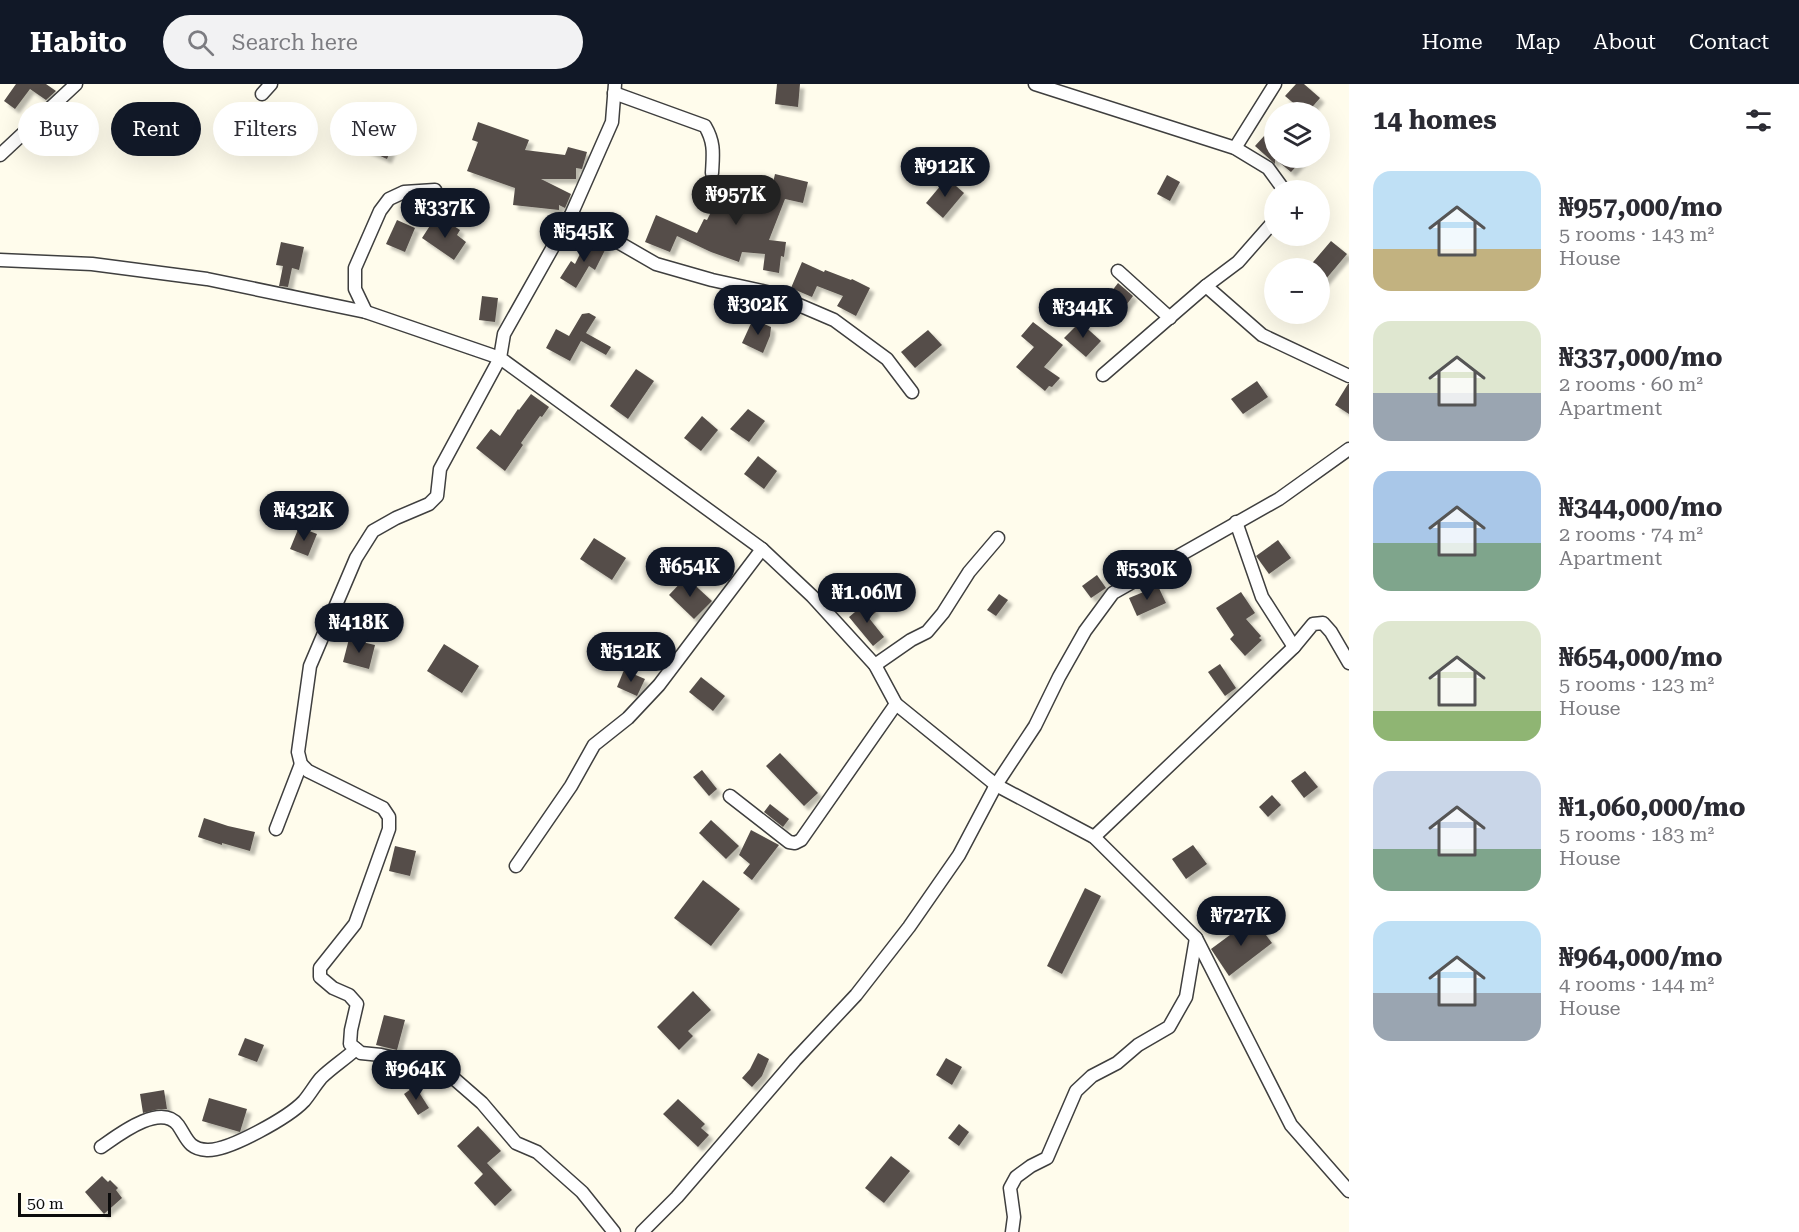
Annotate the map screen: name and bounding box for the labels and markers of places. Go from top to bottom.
pin: ₦912K [903,147,987,198]
pin: ₦957K [694,175,778,226]
pin: ₦337K [403,188,487,239]
pin: ₦545K [542,212,626,263]
pin: ₦302K [716,285,800,336]
pin: ₦344K [1041,288,1125,339]
pin: ₦432K [262,491,346,542]
pin: ₦654K [648,547,732,598]
pin: ₦530K [1105,550,1189,601]
pin: ₦1.06M [818,573,916,624]
pin: ₦418K [317,603,401,654]
pin: ₦512K [589,632,673,683]
pin: ₦727K [1199,896,1283,947]
pin: ₦964K [374,1050,458,1101]

